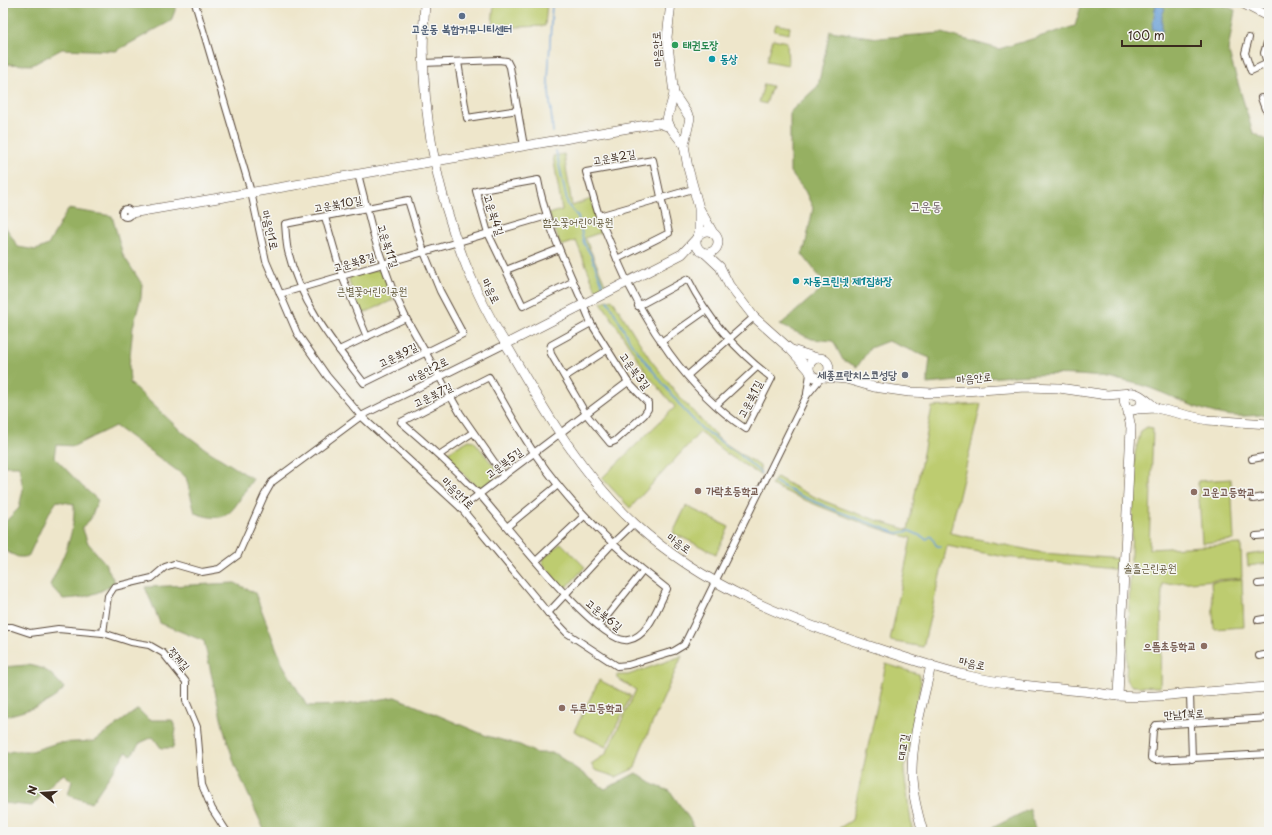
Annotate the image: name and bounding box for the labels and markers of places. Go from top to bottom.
marker: 고운동 복합커뮤니티센터 [457,11,467,21]
place label: 고운동 복합커뮤니티센터 [412,20,512,37]
place label: 태권도장 [683,36,719,53]
marker: 태권도장 [670,40,680,50]
place label: 동상 [720,50,738,67]
marker: 동상 [707,54,717,64]
place label: 자동크린넷 제1집하장 [803,272,893,289]
marker: 자동크린넷 제1집하장 [791,276,801,286]
place label: 세종프란치스코성당 [817,366,897,383]
marker: 세종프란치스코성당 [900,370,910,380]
place label: 가락초등학교 [706,482,759,499]
place label: 고운고등학교 [1202,483,1255,500]
marker: 가락초등학교 [693,486,703,496]
marker: 고운고등학교 [1189,487,1199,497]
place label: 으뜸초등학교 [1143,637,1196,654]
marker: 으뜸초등학교 [1199,641,1209,651]
place label: 두루고등학교 [570,699,623,716]
marker: 두루고등학교 [557,703,567,713]

